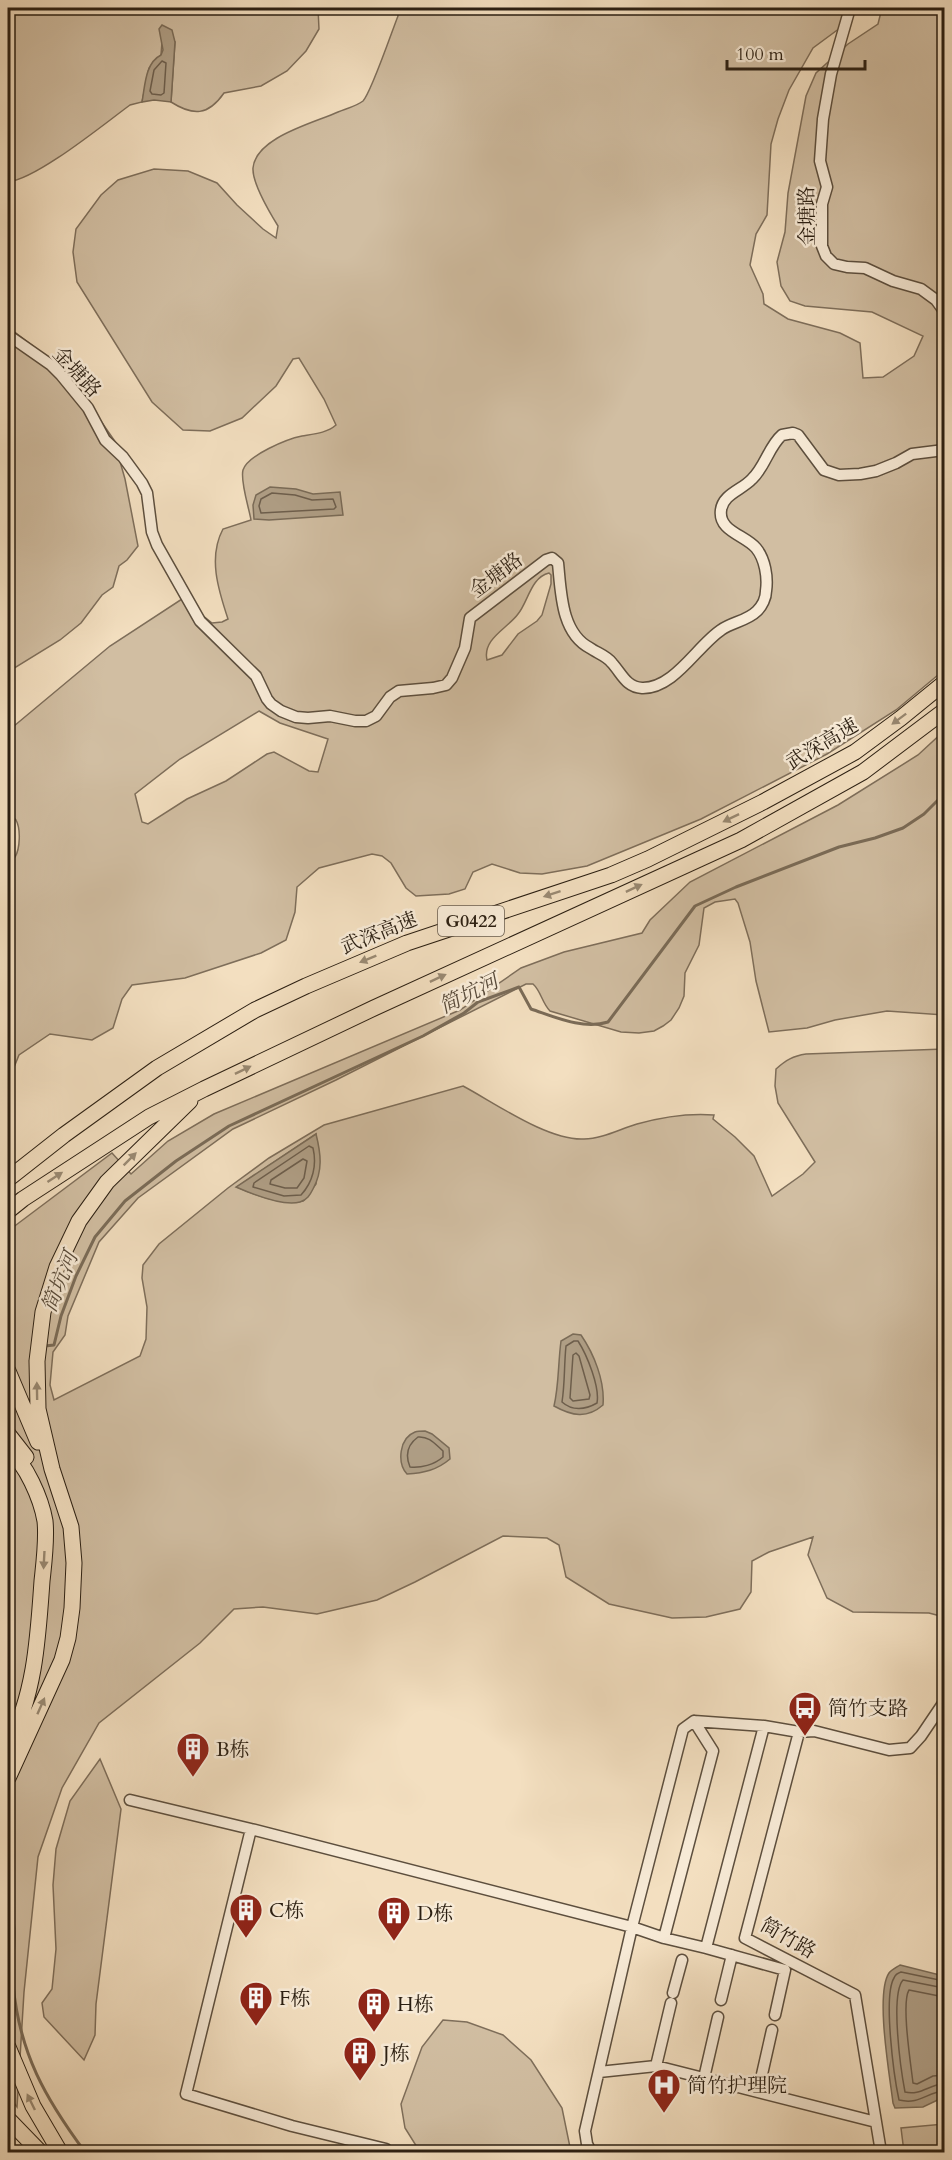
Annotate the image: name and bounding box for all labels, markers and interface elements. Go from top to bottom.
scale bar [727,33,865,71]
text: 100 m [736,42,784,67]
street label: 金塘路 [793,186,821,246]
street label: 金塘路 [47,341,107,403]
street label: 金塘路 [464,546,528,604]
street label: 武深高速 [781,712,863,776]
one-way arrow [891,713,907,726]
one-way arrow [723,813,740,822]
one-way arrow [626,884,643,893]
one-way arrow [543,890,561,899]
street label: 武深高速 [337,905,421,961]
road number: G0422 [438,906,504,936]
one-way arrow [359,954,377,964]
water label: 简坑河 [434,965,507,1021]
one-way arrow [429,974,446,983]
one-way arrow [234,1066,251,1075]
one-way arrow [123,1153,137,1167]
one-way arrow [47,1172,64,1183]
water label: 简坑河 [35,1244,87,1317]
one-way arrow [33,1382,42,1401]
one-way arrow [39,1551,48,1570]
bus stop icon: 简竹支路 [787,1690,823,1737]
place label: 简竹支路 [828,1695,908,1722]
one-way arrow [36,1697,46,1715]
building icon: B栋 [175,1731,211,1778]
place label: B栋 [216,1736,250,1763]
building icon: C栋 [228,1892,264,1939]
building icon: D栋 [376,1895,412,1942]
place label: C栋 [269,1897,304,1924]
place label: D栋 [417,1900,453,1927]
street label: 简竹路 [755,1911,821,1965]
building icon: F栋 [238,1980,274,2027]
place label: F栋 [279,1985,310,2012]
building icon: H栋 [356,1986,392,2033]
place label: H栋 [397,1991,434,2018]
building icon: J栋 [342,2035,378,2082]
place label: J栋 [380,2040,410,2067]
hospital icon: 简竹护理院 [646,2067,682,2114]
place label: 简竹护理院 [687,2072,787,2099]
one-way arrow [26,2093,36,2110]

